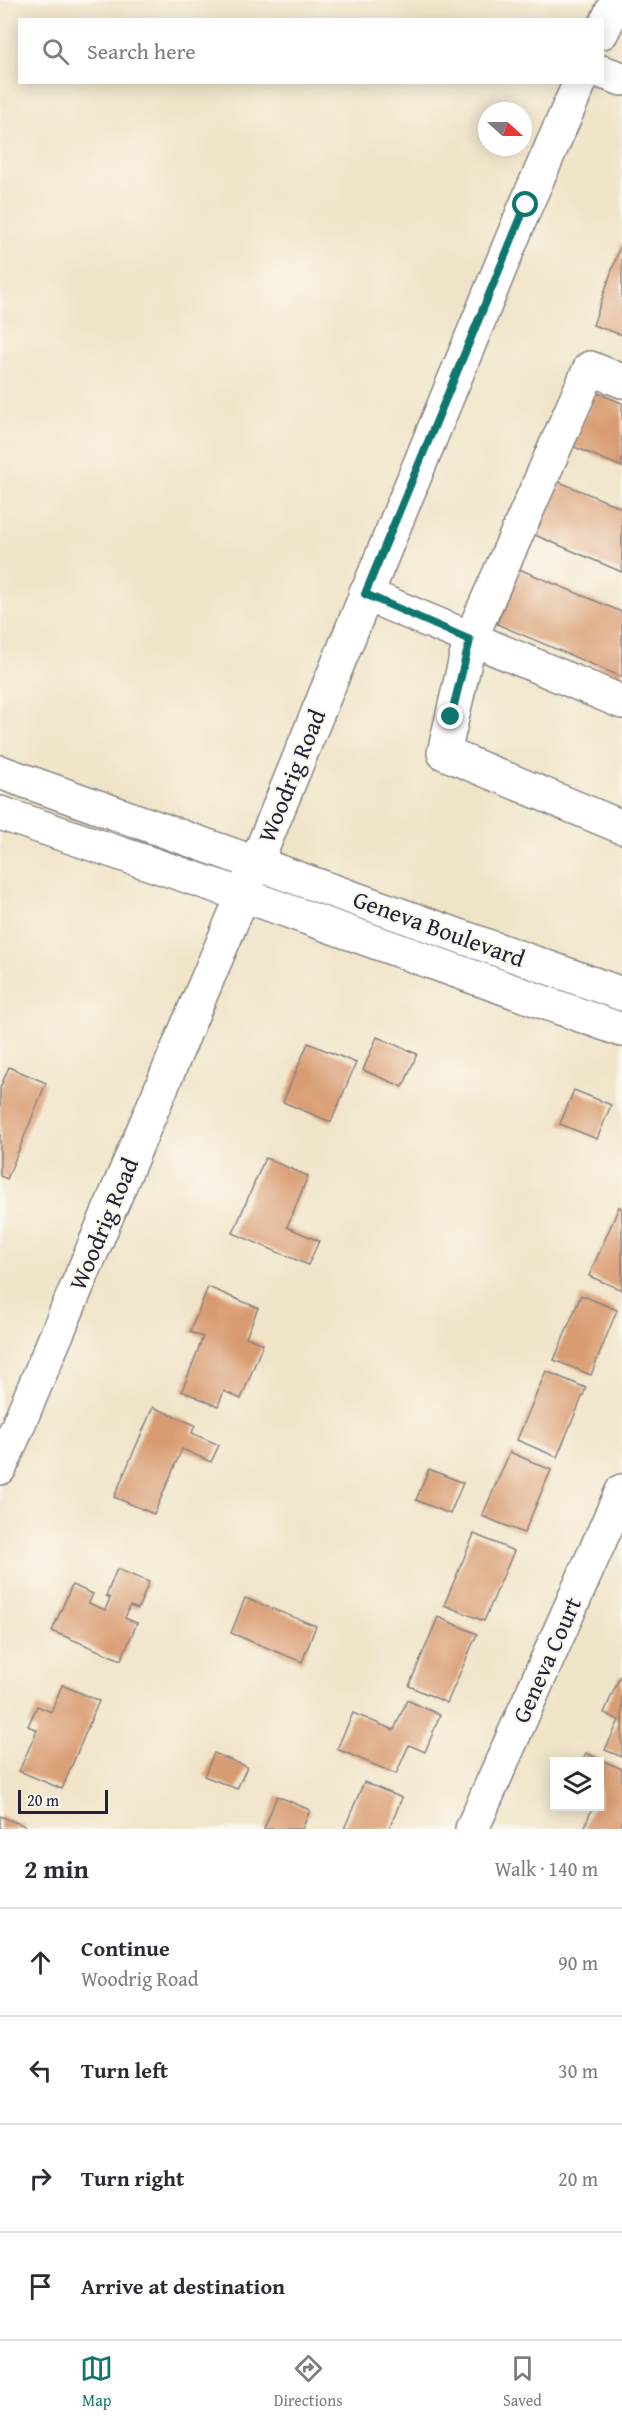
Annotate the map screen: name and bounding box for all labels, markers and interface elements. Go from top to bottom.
search box [18,18,604,84]
icon: search [39,35,72,68]
text: Search here [87,35,196,67]
north arrow [478,102,532,156]
route start [512,191,538,217]
route end [437,703,463,729]
street label: Woodrig Road [249,704,334,848]
street label: Geneva Boulevard [348,881,530,976]
street label: Woodrig Road [60,1152,147,1295]
street label: Geneva Court [503,1591,590,1729]
map controls [550,1757,604,1811]
button: layers [550,1757,604,1811]
scale bar [18,1787,108,1814]
text: 20 m [27,1788,59,1812]
text: 2 min [24,1849,89,1888]
text: Walk · 140 m [495,1854,598,1883]
text: Continue [81,1932,170,1964]
icon: ahead [24,1946,57,1979]
text: 90 m [558,1948,598,1977]
text: Woodrig Road [81,1964,198,1993]
icon: left [24,2054,57,2087]
text: Turn left [81,2054,168,2086]
text: 30 m [558,2056,598,2085]
icon: right [24,2162,57,2195]
text: Turn right [81,2162,184,2194]
text: 20 m [558,2164,598,2193]
icon: arrive [24,2270,57,2303]
text: Arrive at destination [81,2270,285,2302]
tab: Map [80,2352,113,2412]
tab: Directions [274,2352,343,2412]
tab: Saved [503,2352,542,2412]

